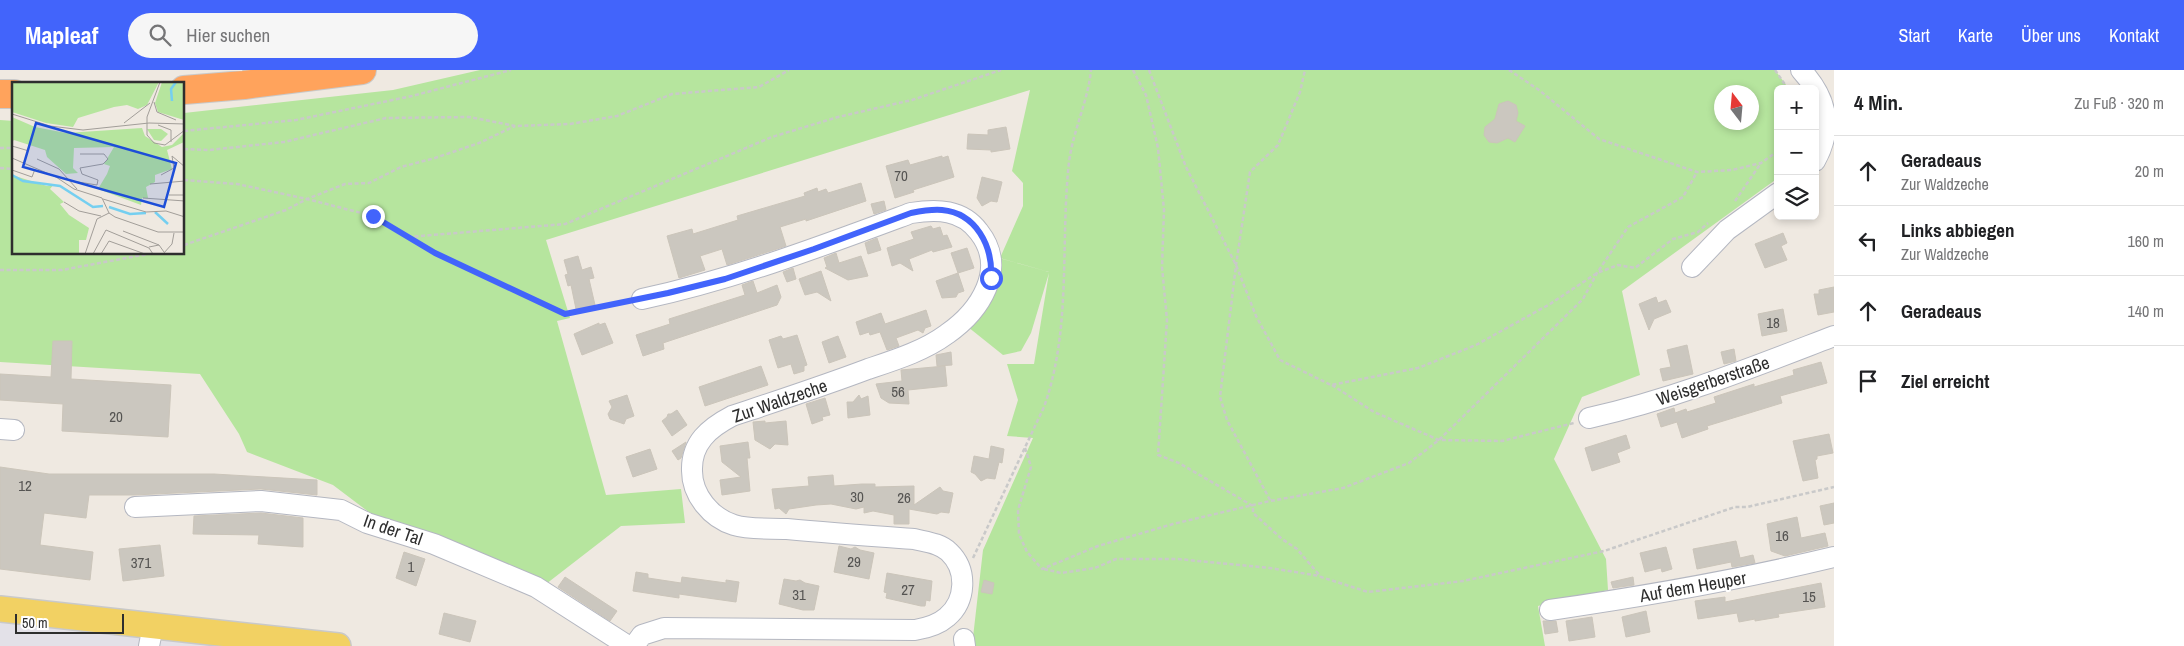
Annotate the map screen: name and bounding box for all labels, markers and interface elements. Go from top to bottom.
search box [128,13,478,58]
text: Mapleaf [25,19,98,51]
icon: search [146,21,174,49]
text: Hier suchen [186,22,270,48]
text: Start [1899,23,1930,48]
text: Karte [1958,23,1993,48]
text: Über uns [2021,23,2081,48]
text: Kontakt [2109,23,2159,48]
inset map [12,82,185,255]
north arrow [1714,85,1759,130]
map controls [1774,85,1819,220]
button: + [1774,85,1819,130]
text: 4 Min. [1854,88,1903,117]
text: Zu Fuß · 320 m [2074,92,2164,114]
button: − [1774,130,1819,175]
text: Geradeaus [1901,147,1982,173]
icon: ahead [1854,157,1882,185]
text: 20 m [2135,160,2164,182]
house number: 70 [894,165,908,186]
text: Zur Waldzeche [1901,173,1989,195]
button: layers [1774,175,1819,220]
route end [362,205,385,228]
text: Links abbiegen [1901,217,2014,243]
icon: left [1854,227,1882,255]
text: 160 m [2128,230,2164,252]
text: Zur Waldzeche [1901,243,1989,265]
route start [980,267,1003,290]
icon: ahead [1854,297,1882,325]
text: Geradeaus [1901,298,1982,324]
text: 140 m [2128,300,2164,322]
house number: 18 [1766,312,1780,333]
street label: Weisgerberstraße [1653,350,1773,412]
icon: arrive [1854,367,1882,395]
text: Ziel erreicht [1901,368,1989,394]
street label: Zur Waldzeche [729,373,831,428]
house number: 56 [891,381,905,402]
house number: 20 [109,406,123,427]
house number: 12 [18,475,32,496]
house number: 30 [850,486,864,507]
house number: 26 [897,487,911,508]
street label: In der Tal [360,508,426,551]
house number: 16 [1775,525,1789,546]
house number: 29 [847,551,861,572]
house number: 371 [131,552,151,573]
house number: 1 [408,556,415,577]
street label: Auf dem Heuper [1637,565,1748,608]
house number: 27 [901,579,915,600]
house number: 31 [792,584,806,605]
house number: 15 [1802,586,1816,607]
scale bar [15,611,124,634]
text: 50 m [22,614,48,632]

